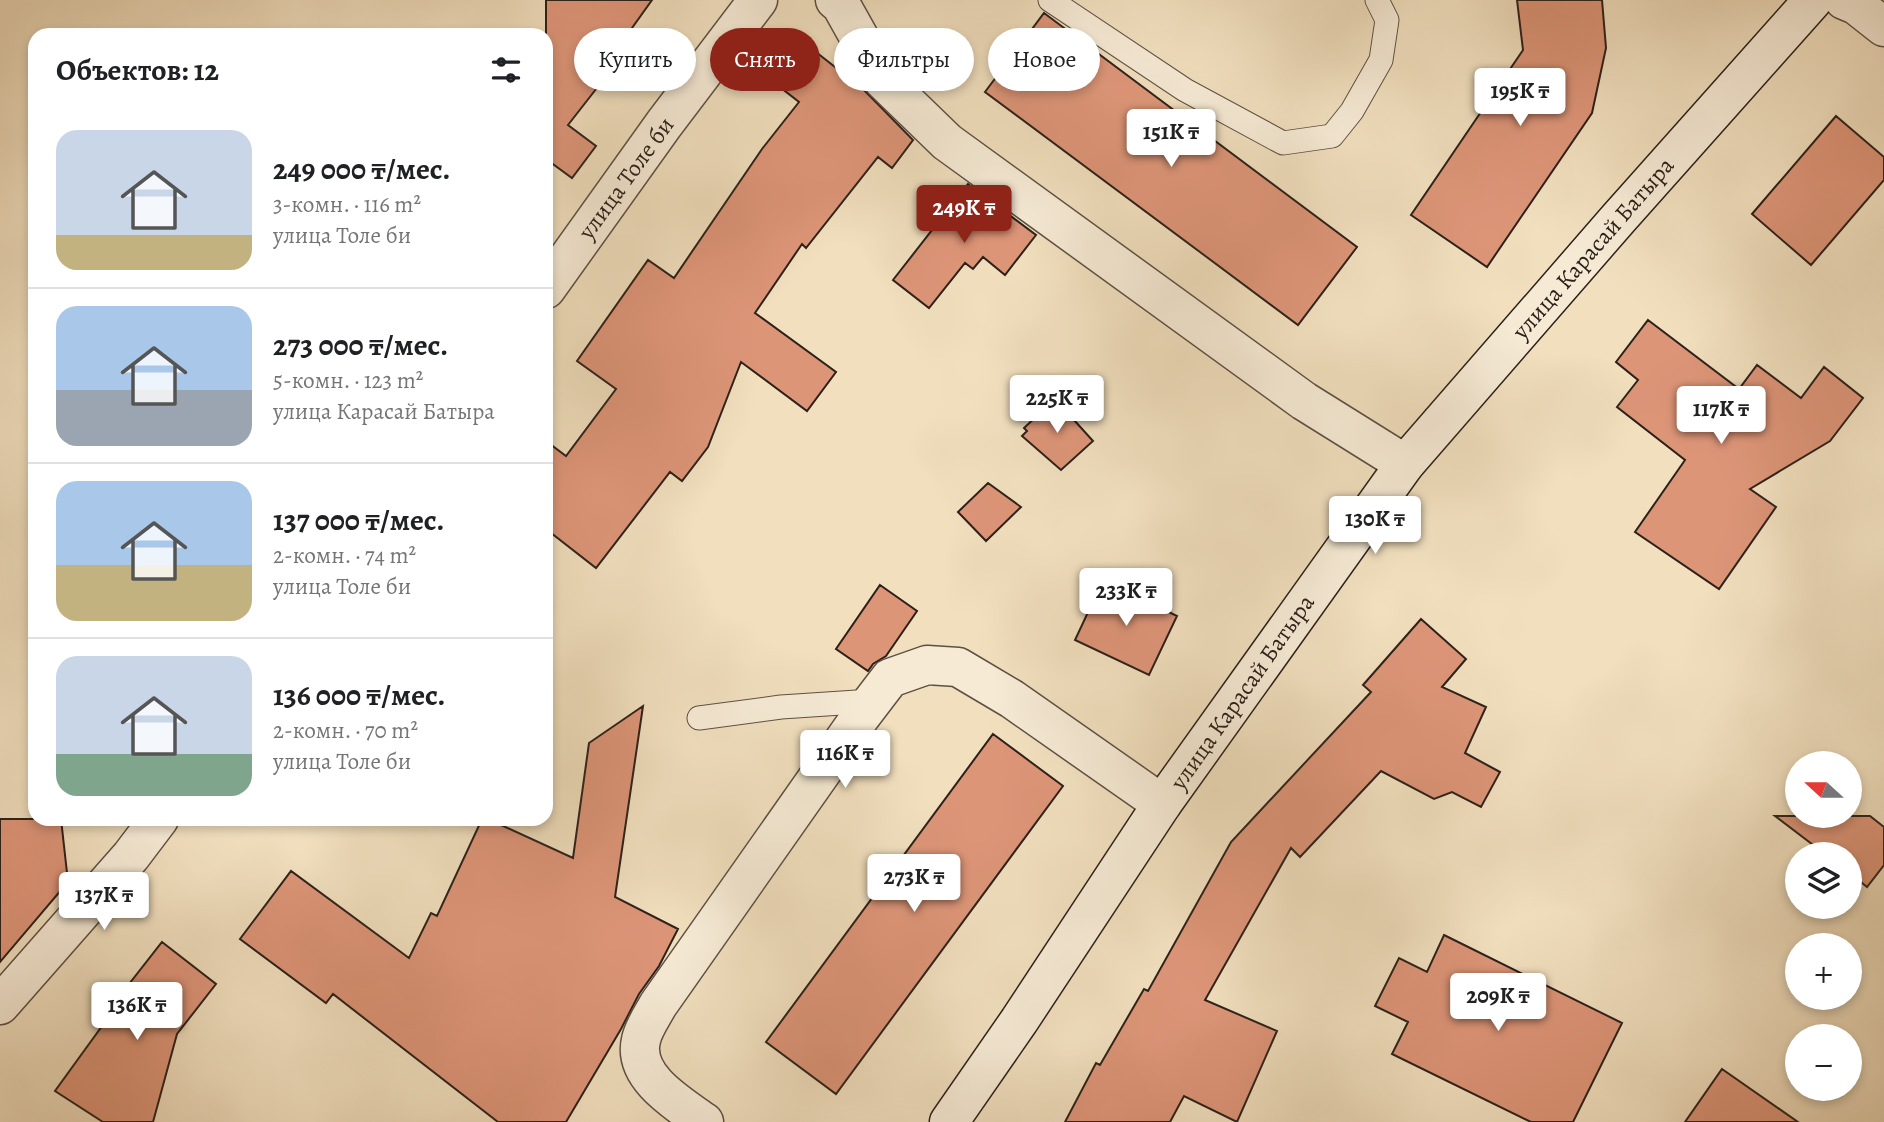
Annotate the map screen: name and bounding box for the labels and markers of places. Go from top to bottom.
pin: 195K ₸ [1463,68,1577,128]
pin: 151K ₸ [1114,110,1228,169]
pin: 249K ₸ [907,186,1021,245]
pin: 225K ₸ [1000,376,1114,435]
pin: 117K ₸ [1664,386,1778,446]
pin: 130K ₸ [1318,496,1432,556]
pin: 233K ₸ [1069,568,1183,628]
pin: 116K ₸ [788,730,902,790]
pin: 273K ₸ [857,855,971,914]
pin: 137K ₸ [47,872,161,932]
pin: 209K ₸ [1441,974,1555,1033]
pin: 136K ₸ [80,982,194,1042]

